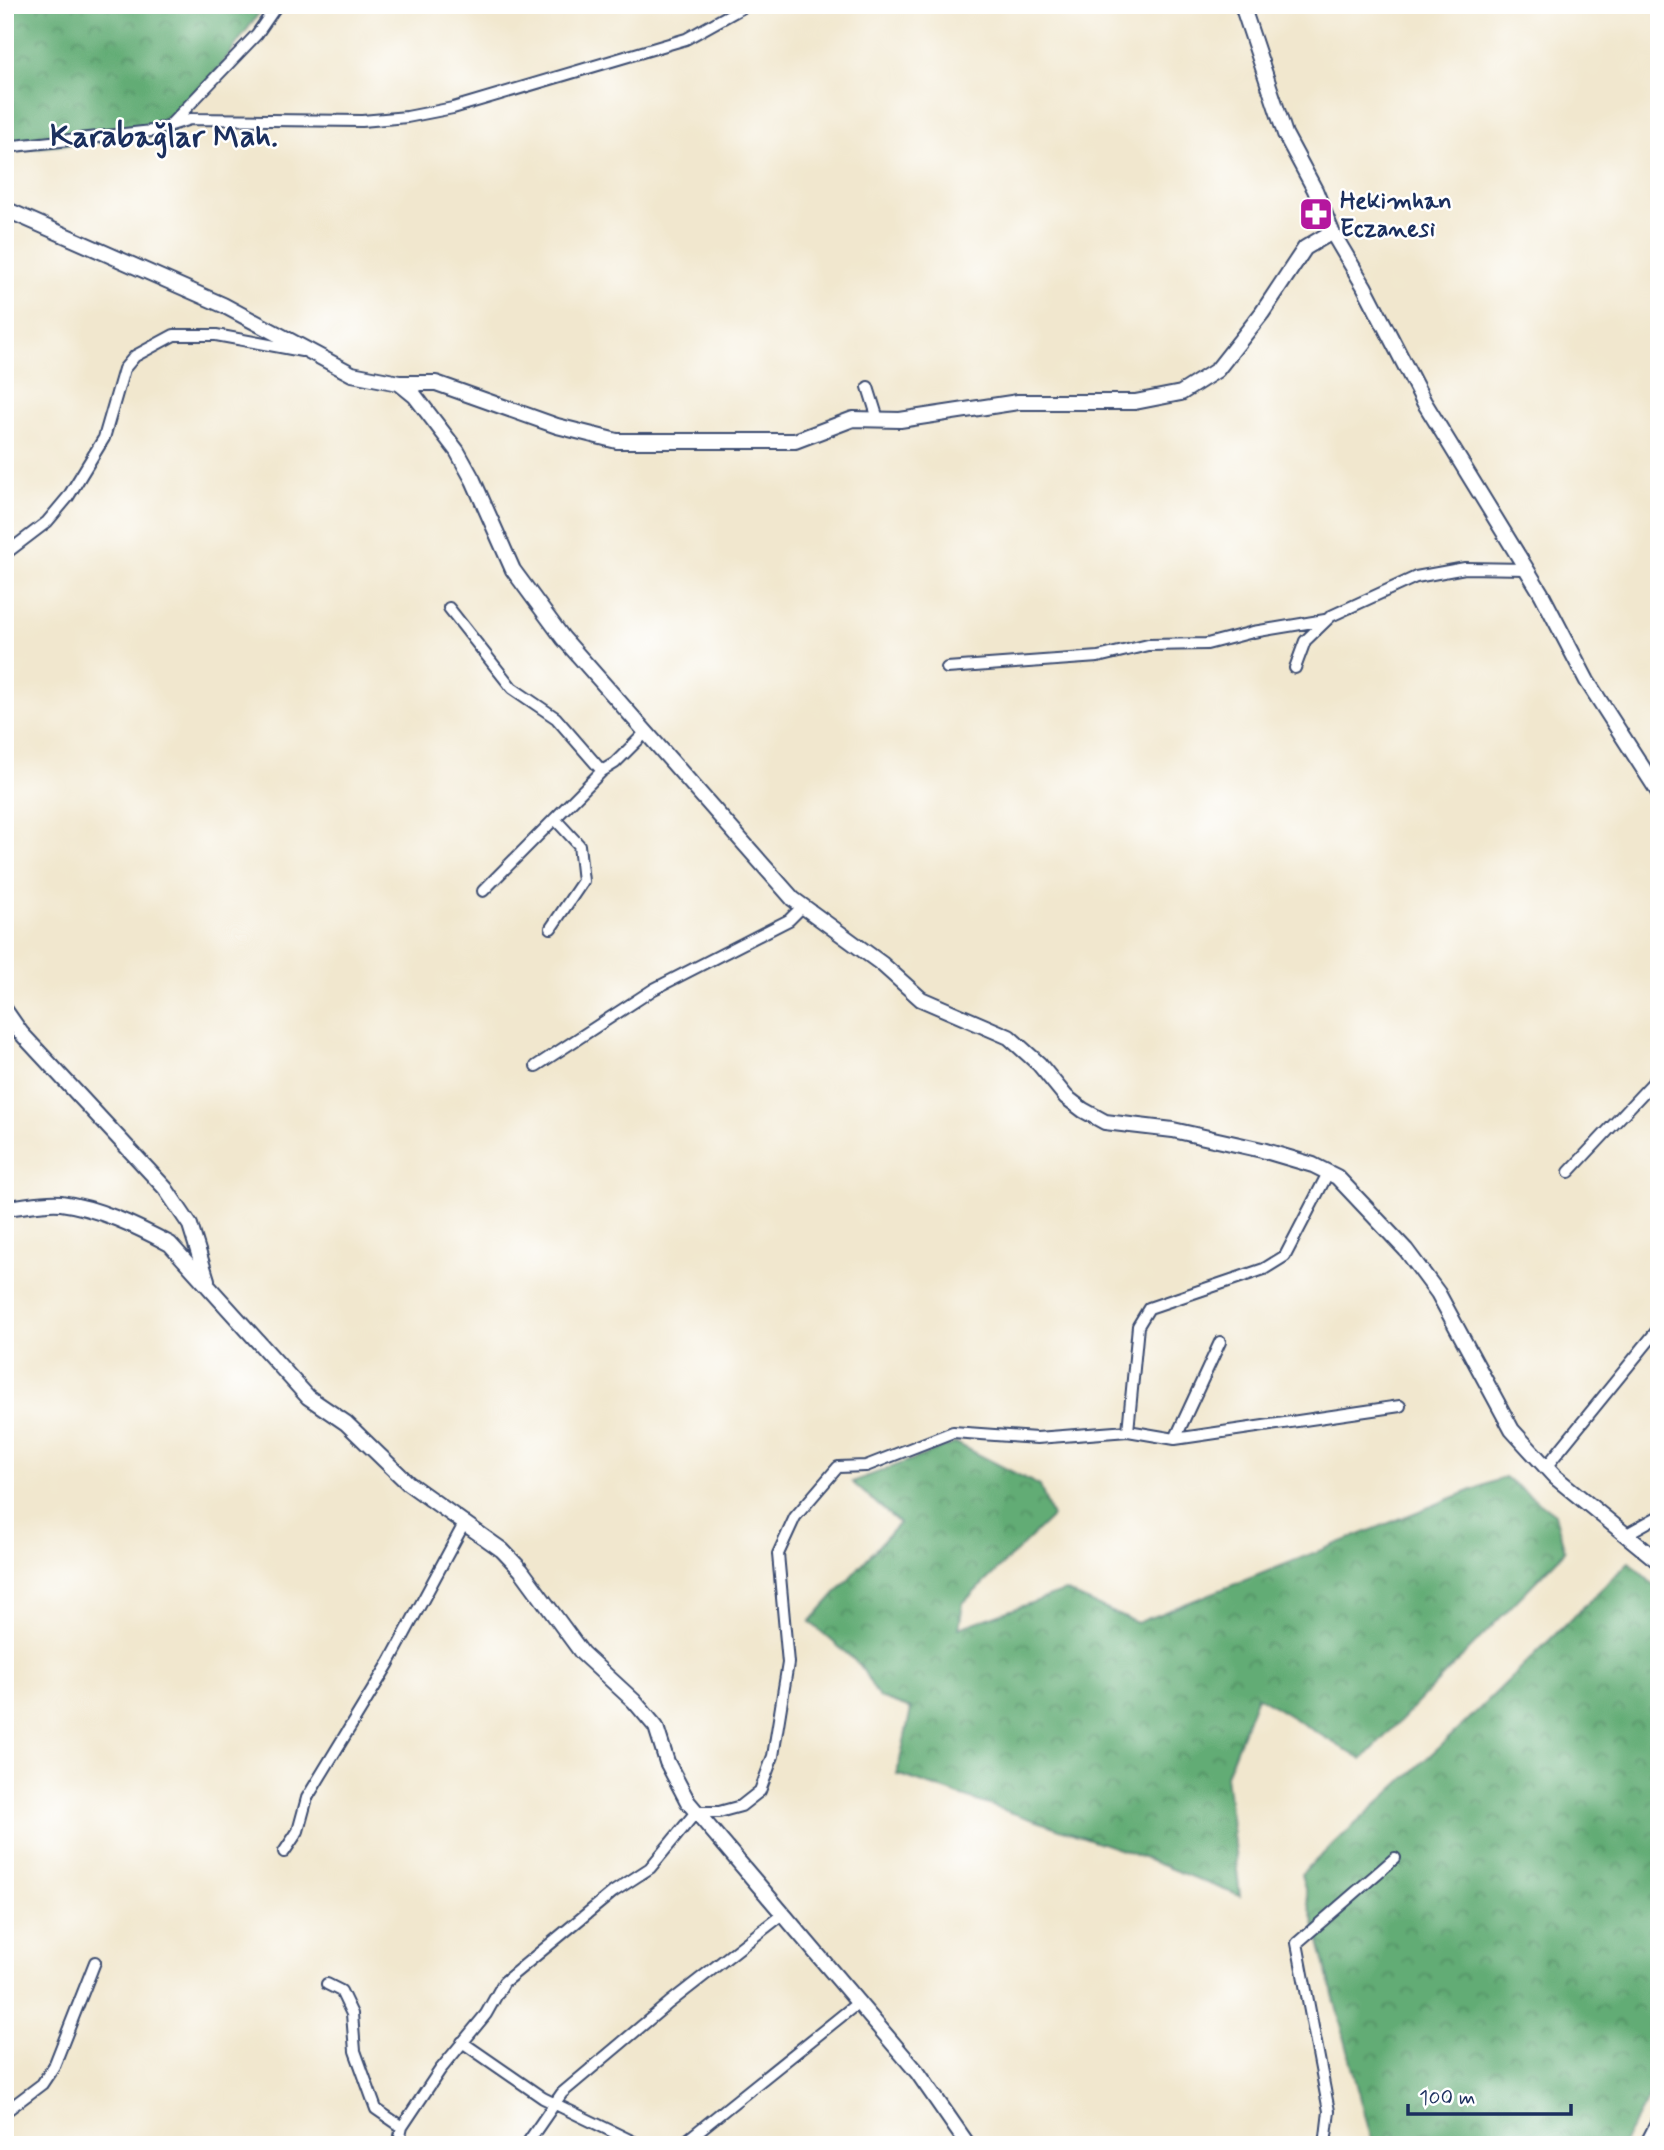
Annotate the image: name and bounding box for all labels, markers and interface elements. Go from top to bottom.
district label: Karabağlar Mah. [50,116,278,159]
place label: Hekimhan Eczanesi [1340,186,1452,245]
pharmacy icon: Hekimhan Eczanesi [1297,195,1335,233]
scale bar [1408,2073,1571,2117]
text: 100 m [1419,2084,1475,2112]

